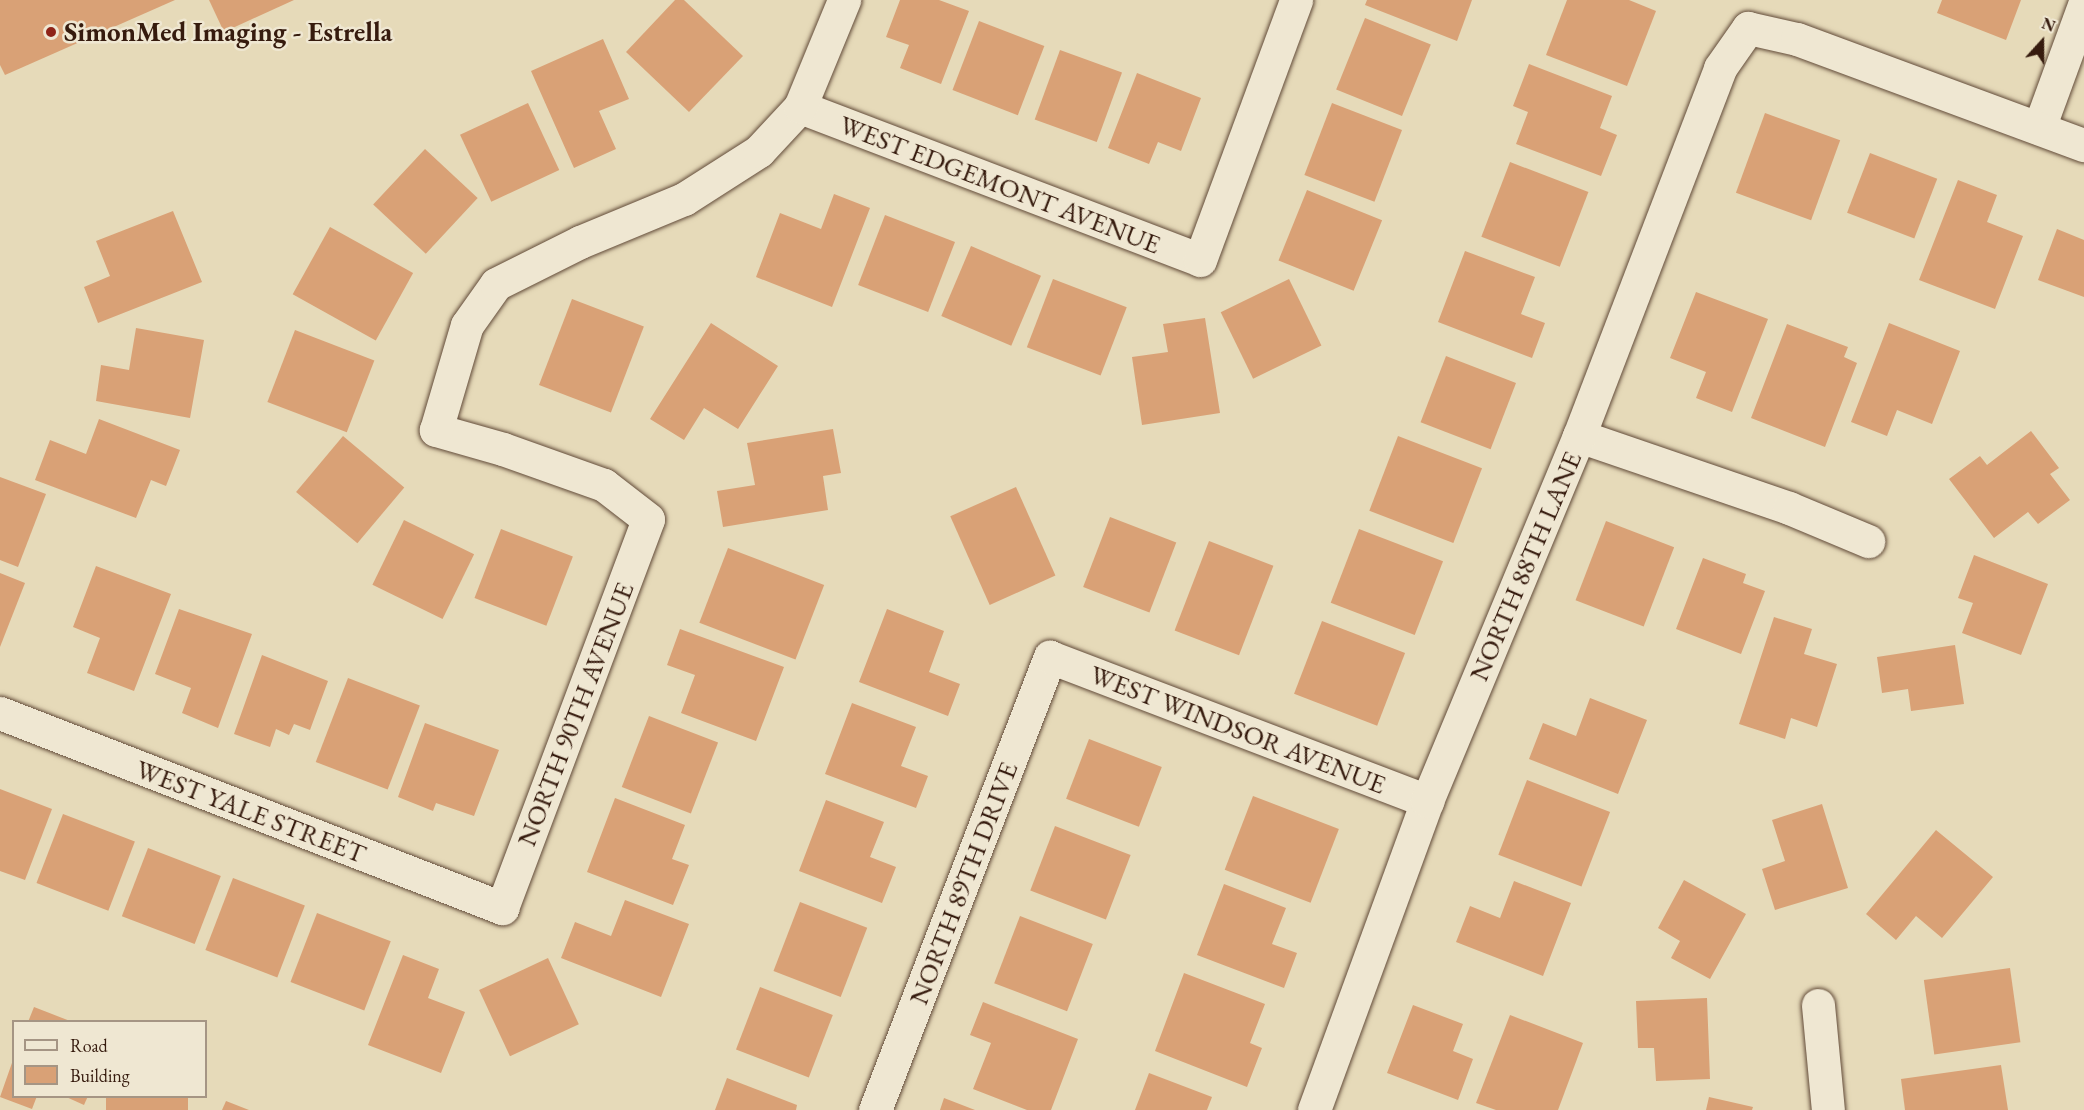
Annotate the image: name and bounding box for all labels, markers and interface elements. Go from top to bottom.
north arrow [2012,12,2072,72]
text: N [2039,13,2058,37]
place label: SimonMed Imaging - Estrella [64,16,392,48]
marker: SimonMed Imaging - Estrella [42,23,60,41]
street label: WEST EDGEMONT AVENUE [835,108,1165,260]
street label: NORTH 88TH LANE [1462,446,1588,686]
street label: NORTH 90TH AVENUE [510,577,640,851]
street label: WEST WINDSOR AVENUE [1085,658,1391,800]
street label: WEST YALE STREET [131,752,371,870]
street label: NORTH 89TH DRIVE [902,757,1024,1009]
legend [12,1020,207,1098]
text: Road [70,1034,108,1057]
text: Building [70,1064,130,1087]

